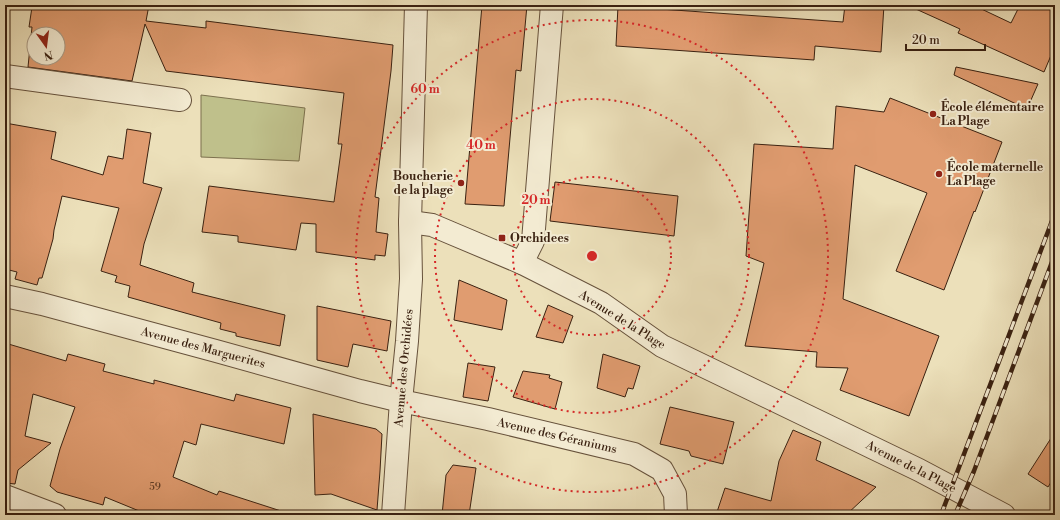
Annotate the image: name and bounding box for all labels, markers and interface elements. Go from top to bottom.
north arrow [26,26,66,66]
scale bar [906,26,985,52]
text: 20 m [912,33,940,48]
text: N [42,47,54,63]
text: 60 m [410,82,440,97]
place label: École élémentaire La Plage [941,98,1044,129]
marker: École élémentaire La Plage [928,109,938,119]
text: 40 m [466,138,496,153]
place label: École maternelle La Plage [947,158,1044,189]
place label: Boucherie de la plage [393,169,454,198]
marker: École maternelle La Plage [934,169,944,179]
marker: Boucherie de la plage [456,178,466,188]
text: 20 m [521,193,551,208]
place label: Orchidees [510,231,569,246]
marker: Orchidees [497,233,507,243]
centre of rings [585,249,599,263]
street label: Avenue de la Plage [575,287,668,353]
street label: Avenue des Orchidées [391,308,417,429]
street label: Avenue des Marguerites [138,324,267,372]
street label: Avenue des Géraniums [495,415,618,457]
street label: Avenue de la Plage [862,437,959,496]
house number: 59 [149,481,161,493]

